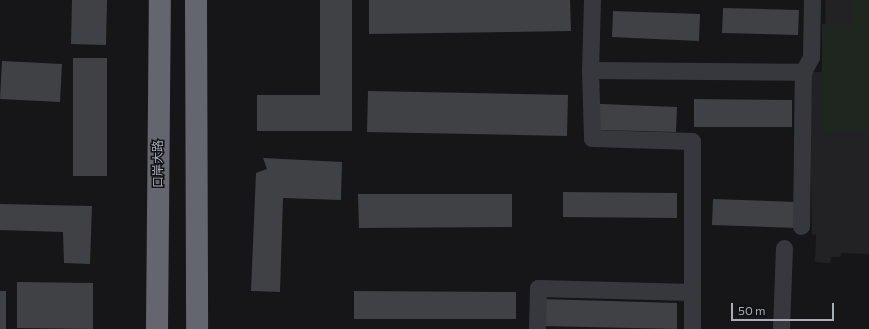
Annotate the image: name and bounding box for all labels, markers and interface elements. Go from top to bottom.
street label: 口岸大路 [151,140,165,188]
scale bar [733,295,836,321]
text: 50 m [738,303,766,317]

